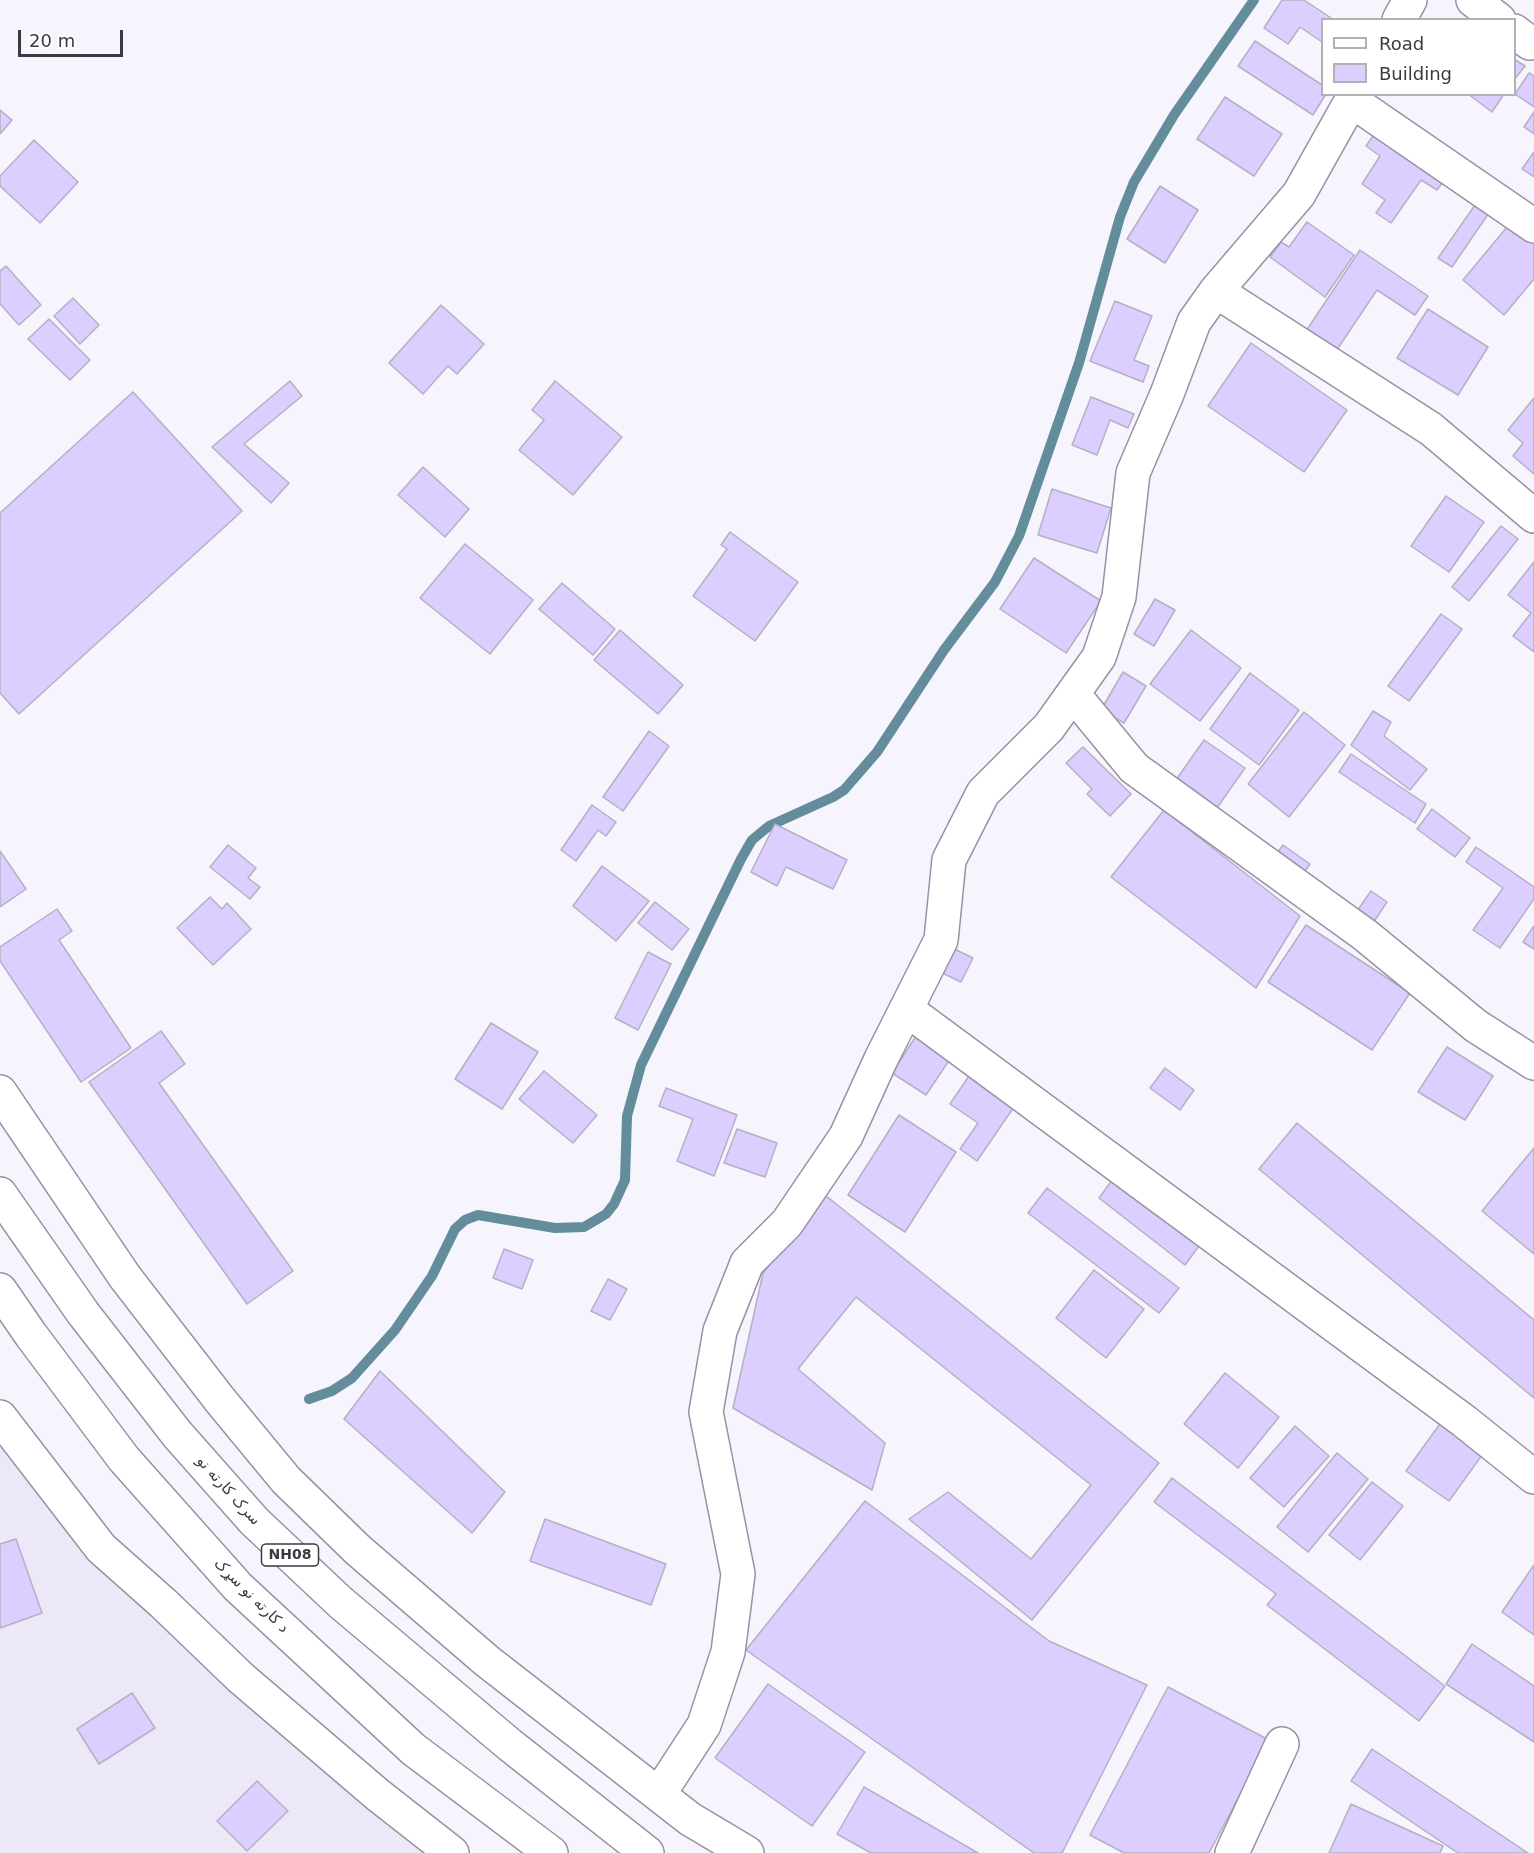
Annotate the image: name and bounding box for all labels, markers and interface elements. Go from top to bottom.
scale bar [21,18,126,56]
legend [1321,18,1516,96]
text: 20 m [29,30,75,51]
text: Road [1379,33,1424,54]
text: Building [1379,63,1452,84]
street label: سرک کارته نو [192,1453,264,1529]
road number: NH08 [262,1544,318,1566]
street label: د کارته نو سړک [210,1555,292,1637]

